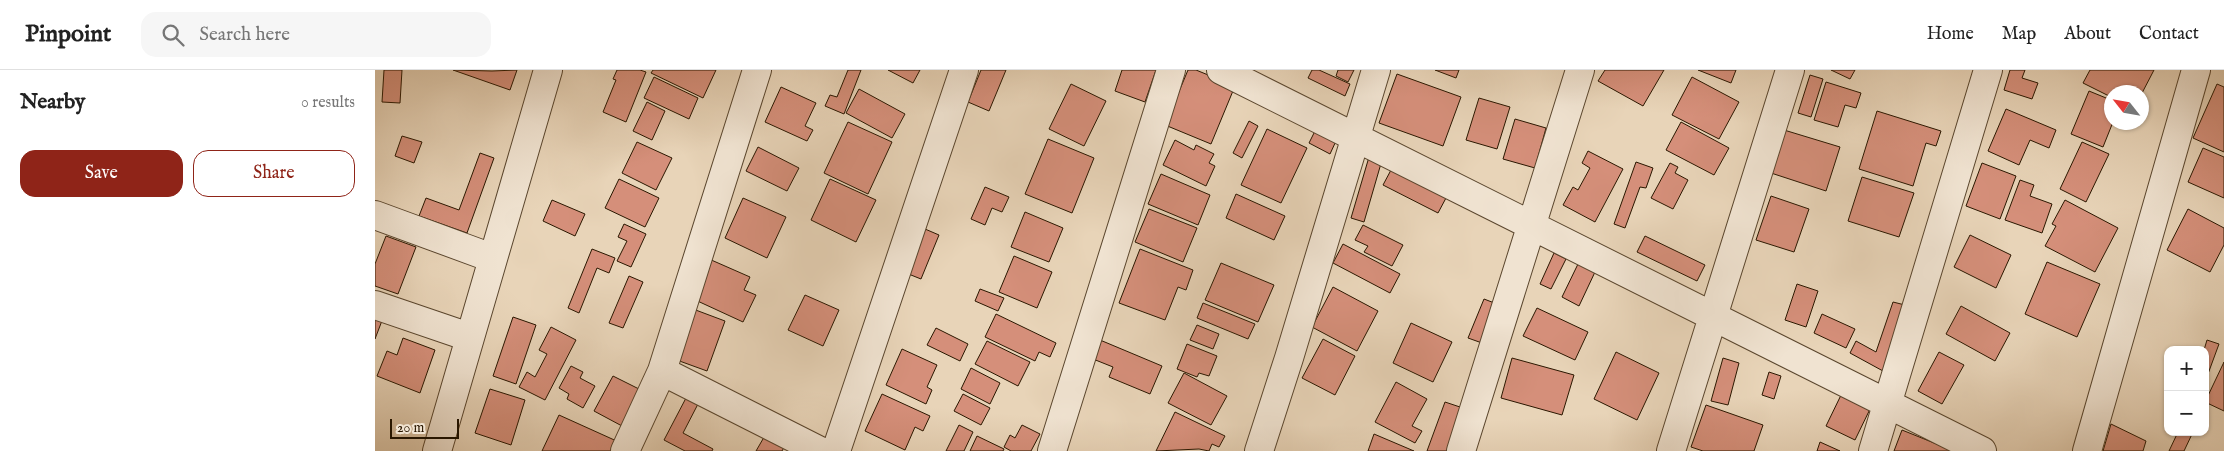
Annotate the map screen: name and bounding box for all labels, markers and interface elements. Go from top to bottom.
search box [141,12,491,57]
text: Pinpoint [25,19,111,50]
icon: search [159,21,187,49]
text: Search here [199,23,290,47]
text: Home [1927,23,1974,46]
text: Map [2002,23,2036,46]
text: About [2064,23,2111,46]
text: Contact [2139,23,2199,46]
north arrow [2104,85,2149,130]
text: Nearby [20,89,85,116]
text: 0 results [301,93,355,113]
button: Save [20,150,183,197]
button: Share [193,150,355,197]
map controls [2164,346,2209,436]
button: + [2164,346,2209,391]
button: − [2164,391,2209,436]
scale bar [390,416,459,439]
text: 20 m [397,419,424,437]

